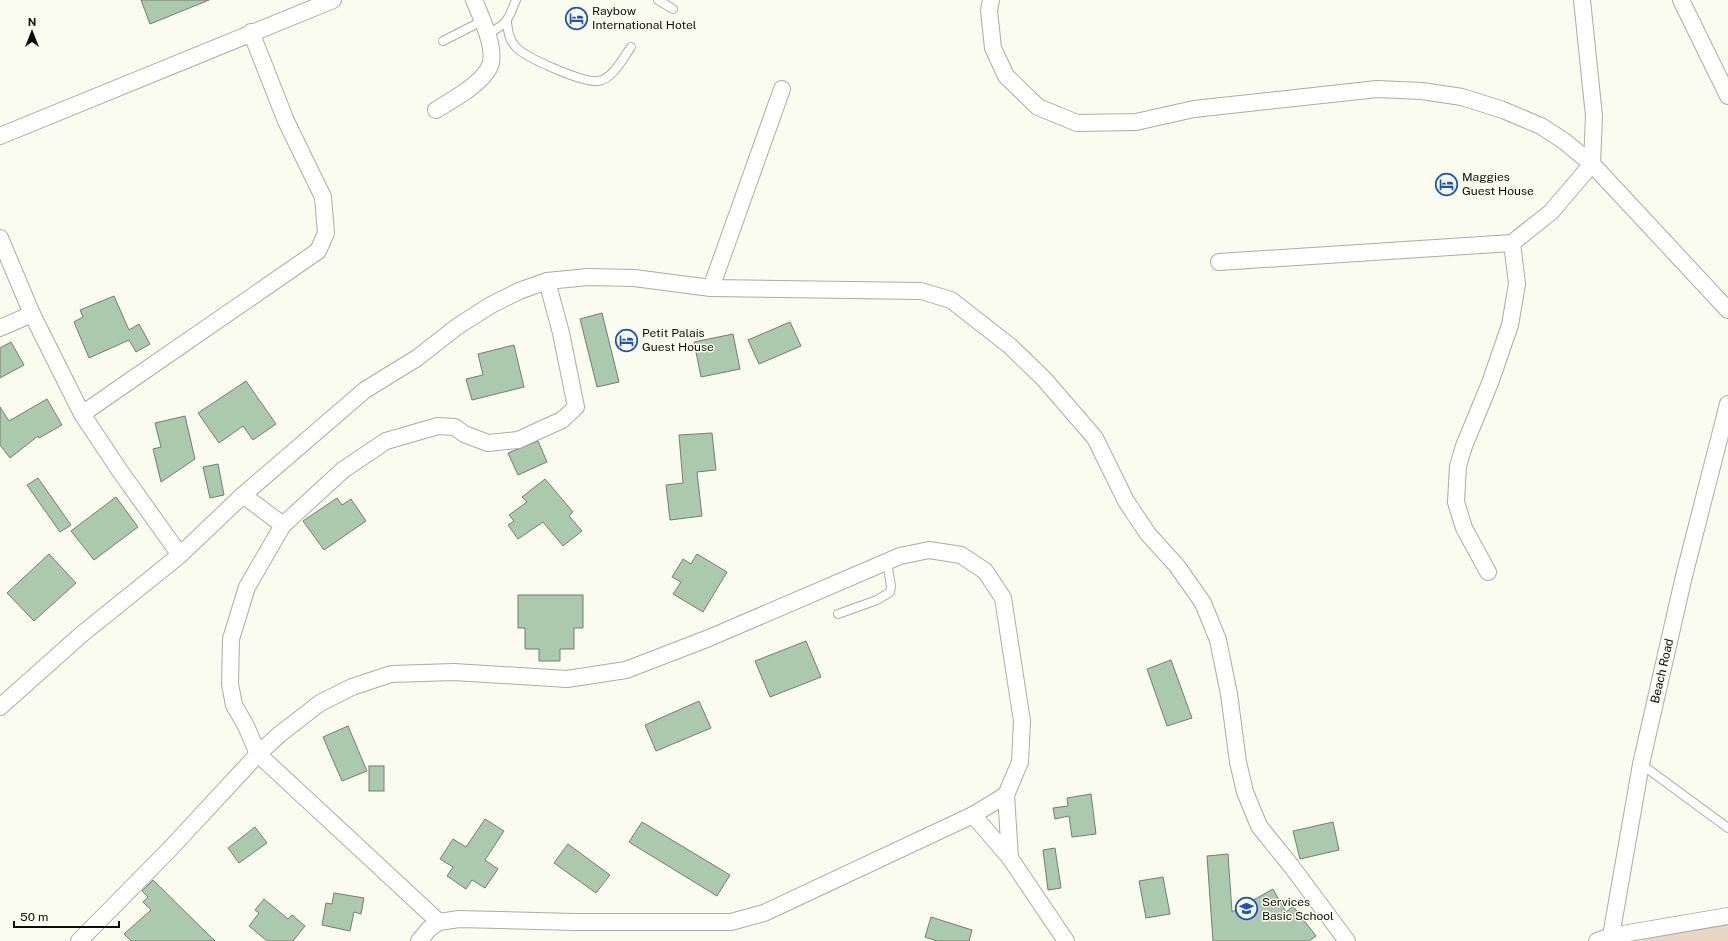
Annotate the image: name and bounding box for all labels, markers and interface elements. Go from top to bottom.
place label: Raybow International Hotel [592,4,697,32]
hotel icon: Raybow International Hotel [563,5,589,31]
north arrow [12,12,52,52]
text: N [28,16,36,28]
place label: Maggies Guest House [1462,170,1534,198]
hotel icon: Maggies Guest House [1434,171,1460,197]
place label: Petit Palais Guest House [642,326,714,354]
hotel icon: Petit Palais Guest House [614,327,640,353]
street label: Beach Road [1648,637,1676,705]
place label: Services Basic School [1262,895,1334,923]
school or university icon: Services Basic School [1233,896,1259,922]
scale bar [14,903,119,929]
text: 50 m [20,910,48,924]

